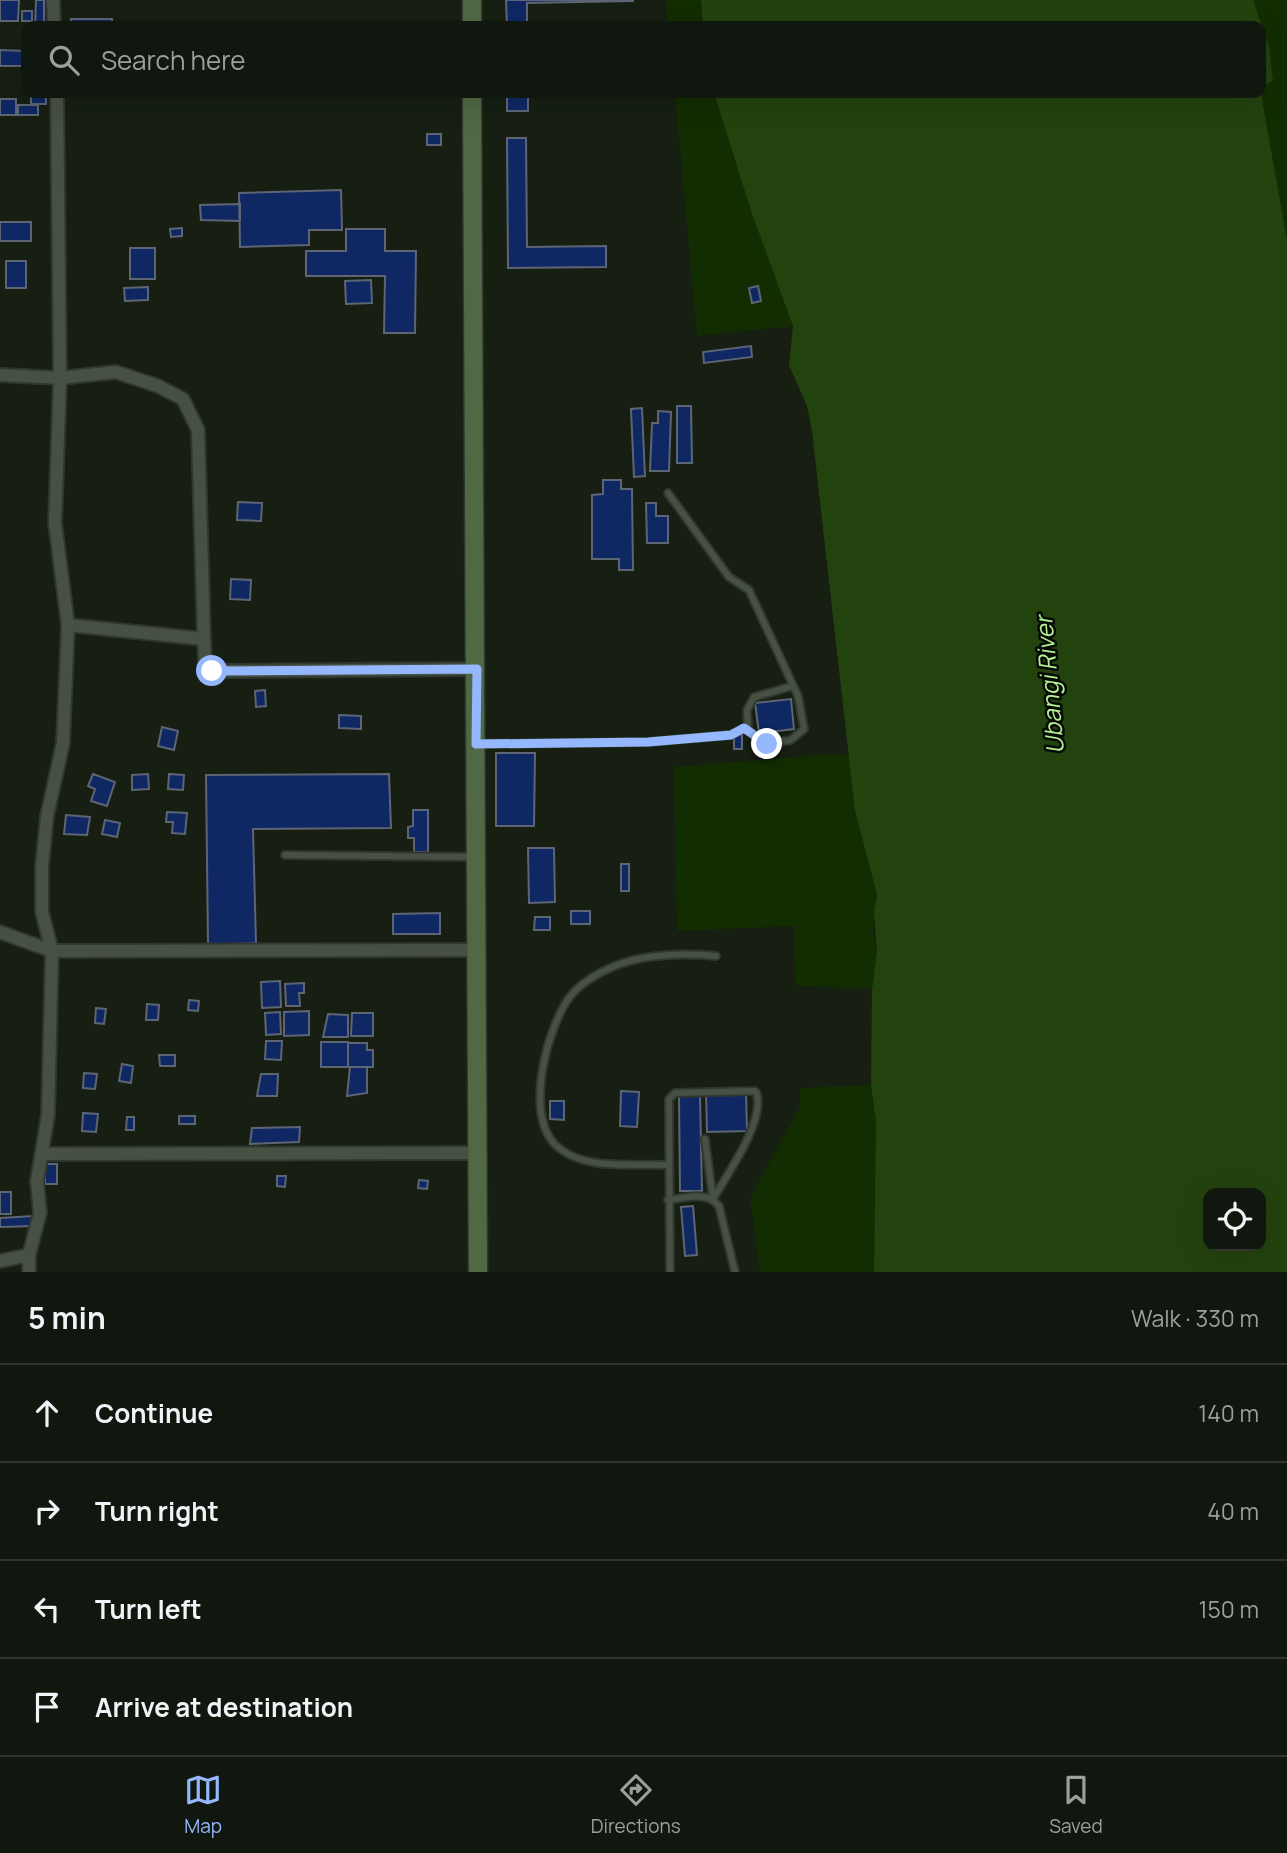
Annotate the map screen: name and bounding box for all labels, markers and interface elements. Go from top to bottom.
search box [21,21,1266,98]
icon: search [45,41,83,79]
text: Search here [101,42,246,78]
water label: Ubangi River [1026,611,1071,756]
route start [196,655,227,686]
route end [751,728,782,759]
map controls [1203,1188,1266,1251]
button: locate [1203,1188,1266,1251]
text: 5 min [28,1297,106,1338]
text: Walk · 330 m [1131,1302,1259,1334]
icon: ahead [28,1394,66,1432]
text: Continue [95,1395,213,1431]
text: 140 m [1198,1397,1259,1429]
icon: right [28,1492,66,1530]
text: Turn right [95,1493,219,1529]
text: 40 m [1207,1495,1259,1527]
icon: left [28,1590,66,1628]
text: Turn left [95,1591,202,1627]
text: 150 m [1199,1593,1259,1625]
icon: arrive [28,1688,66,1726]
text: Arrive at destination [95,1689,353,1725]
tab: Map [184,1771,222,1839]
tab: Directions [591,1771,681,1839]
tab: Saved [1049,1771,1103,1839]

